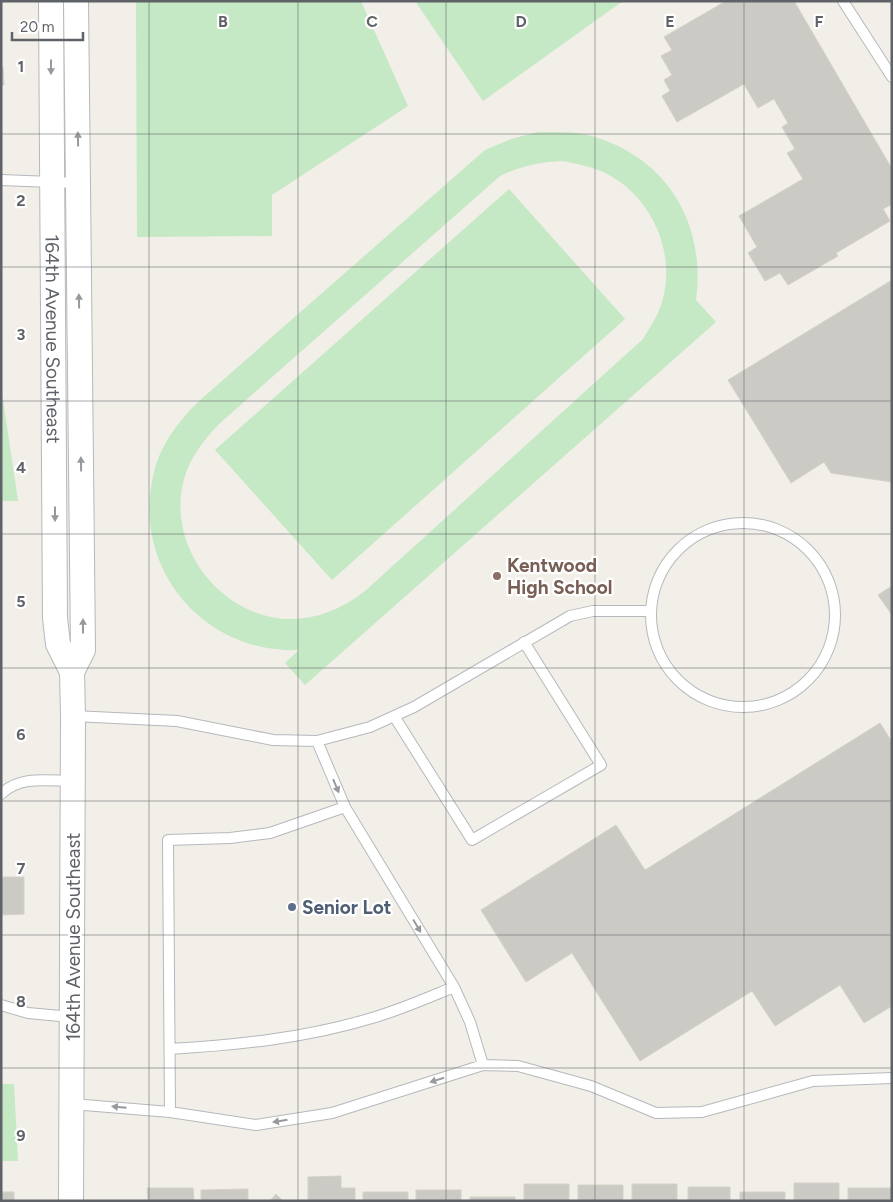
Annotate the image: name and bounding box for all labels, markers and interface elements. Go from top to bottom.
scale bar [12,10,84,42]
text: B [218,12,228,31]
text: C [366,12,378,31]
text: D [515,12,527,31]
text: E [665,12,675,31]
text: F [815,12,824,31]
text: 20 m [20,18,54,36]
text: 1 [18,57,24,76]
one-way arrow [48,60,56,76]
one-way arrow [74,130,82,146]
text: 2 [16,191,26,210]
street label: 164th Avenue Southeast [41,234,65,444]
one-way arrow [75,293,83,309]
text: 3 [17,325,26,344]
one-way arrow [77,455,85,471]
text: 4 [16,458,26,477]
one-way arrow [51,506,59,522]
place label: Kentwood High School [507,554,613,599]
marker: Kentwood High School [491,570,503,582]
text: 5 [16,592,26,611]
one-way arrow [79,618,87,634]
text: 6 [16,725,26,744]
one-way arrow [332,779,340,794]
street label: 164th Avenue Southeast [62,833,85,1042]
text: 7 [17,859,26,878]
place label: Senior Lot [302,896,392,919]
marker: Senior Lot [286,901,298,913]
one-way arrow [413,920,422,933]
text: 8 [16,992,26,1011]
one-way arrow [429,1076,444,1084]
one-way arrow [111,1103,127,1111]
one-way arrow [272,1117,288,1125]
text: 9 [16,1126,26,1145]

